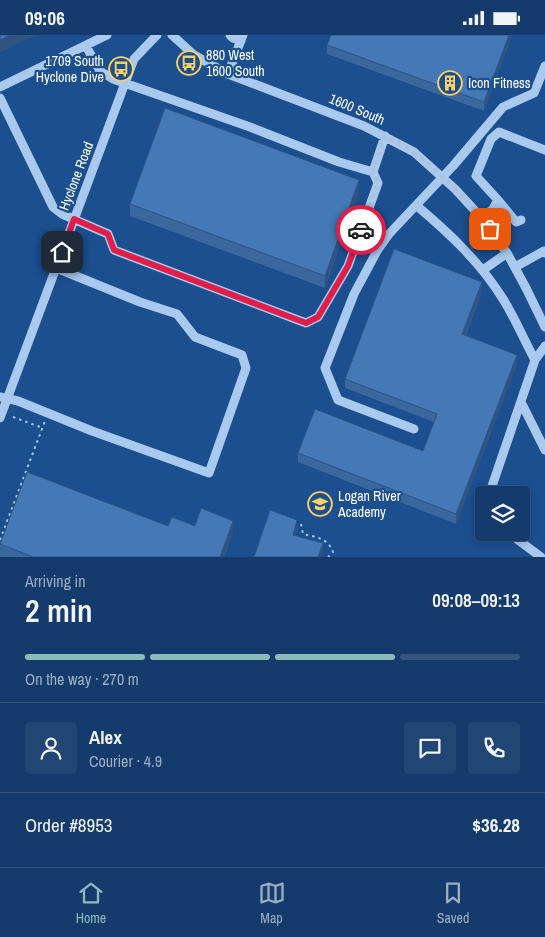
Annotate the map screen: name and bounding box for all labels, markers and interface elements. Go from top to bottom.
text: 09:06 [25,5,65,31]
place label: 880 West 1600 South [206,46,265,80]
bus stop icon: 880 West 1600 South [176,50,202,76]
place label: 1709 South Hyclone Dive [36,52,104,86]
bus stop icon: 1709 South Hyclone Dive [108,56,134,82]
building icon: Icon Fitness [437,70,463,96]
place label: Icon Fitness [468,74,531,92]
street label: 1600 South [326,89,388,129]
street label: Hyclone Road [55,139,97,213]
courier [336,205,386,255]
pin [469,208,511,250]
icon: bag [476,215,504,243]
icon: car [347,216,375,244]
pin [41,231,83,273]
icon: home [48,238,76,266]
map controls [475,486,530,541]
button: layers [475,486,530,541]
place label: Logan River Academy [337,487,401,521]
school or university icon: Logan River Academy [307,491,333,517]
text: Arriving in [25,570,86,592]
text: 09:08–09:13 [432,587,520,613]
text: 2 min [25,589,93,632]
text: On the way · 270 m [25,668,139,690]
button: person [25,722,77,774]
button: chat [404,722,456,774]
button: phone [468,722,520,774]
text: Alex [89,724,122,750]
text: Courier · 4.9 [89,750,162,772]
text: Order #8953 [25,812,112,838]
text: $36.28 [472,812,520,838]
tab: Home [76,879,106,927]
tab: Map [258,879,286,927]
tab: Saved [437,879,469,927]

